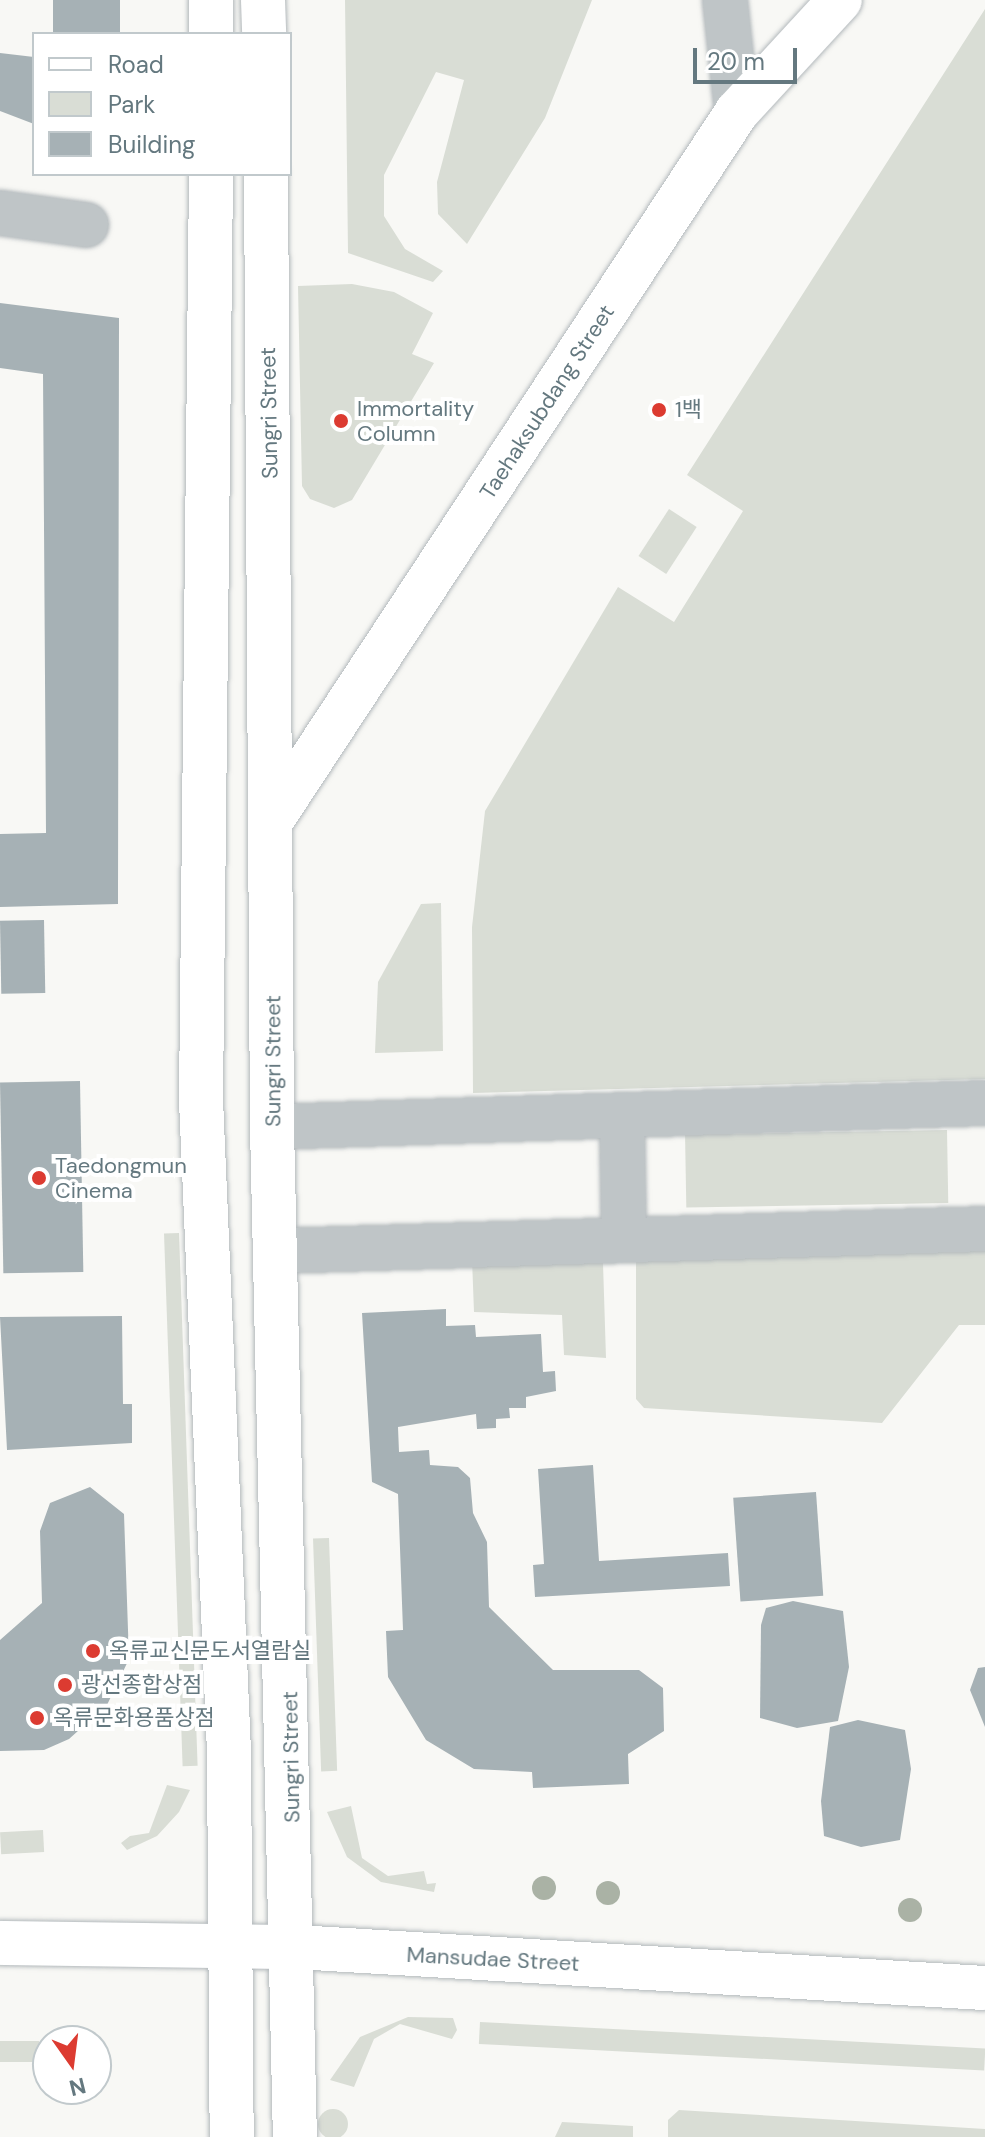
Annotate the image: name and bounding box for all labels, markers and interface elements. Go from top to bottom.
legend [32,32,292,176]
scale bar [697,32,801,82]
text: 20 m [707,46,765,77]
text: Road [108,49,164,80]
text: Park [108,89,155,120]
text: Building [108,129,195,160]
street label: Taehaksubdang Street [474,300,620,504]
street label: Sungri Street [255,347,283,479]
place label: Immortality Column [357,395,474,446]
place label: 1백 [675,397,702,423]
marker: 1백 [650,401,668,419]
marker: Immortality Column [332,412,350,430]
street label: Sungri Street [260,995,286,1127]
place label: Taedongmun Cinema [55,1152,187,1204]
marker: Taedongmun Cinema [30,1169,48,1187]
place label: 옥류교신문도서열람실 [109,1638,311,1664]
marker: 옥류교신문도서열람실 [84,1642,102,1660]
place label: 광선종합상점 [81,1672,202,1698]
marker: 광선종합상점 [56,1676,74,1694]
street label: Sungri Street [277,1691,305,1823]
place label: 옥류문화용품상점 [53,1705,215,1731]
marker: 옥류문화용품상점 [28,1709,46,1727]
street label: Mansudae Street [406,1941,580,1977]
north arrow [32,2025,112,2105]
text: N [66,2071,89,2103]

